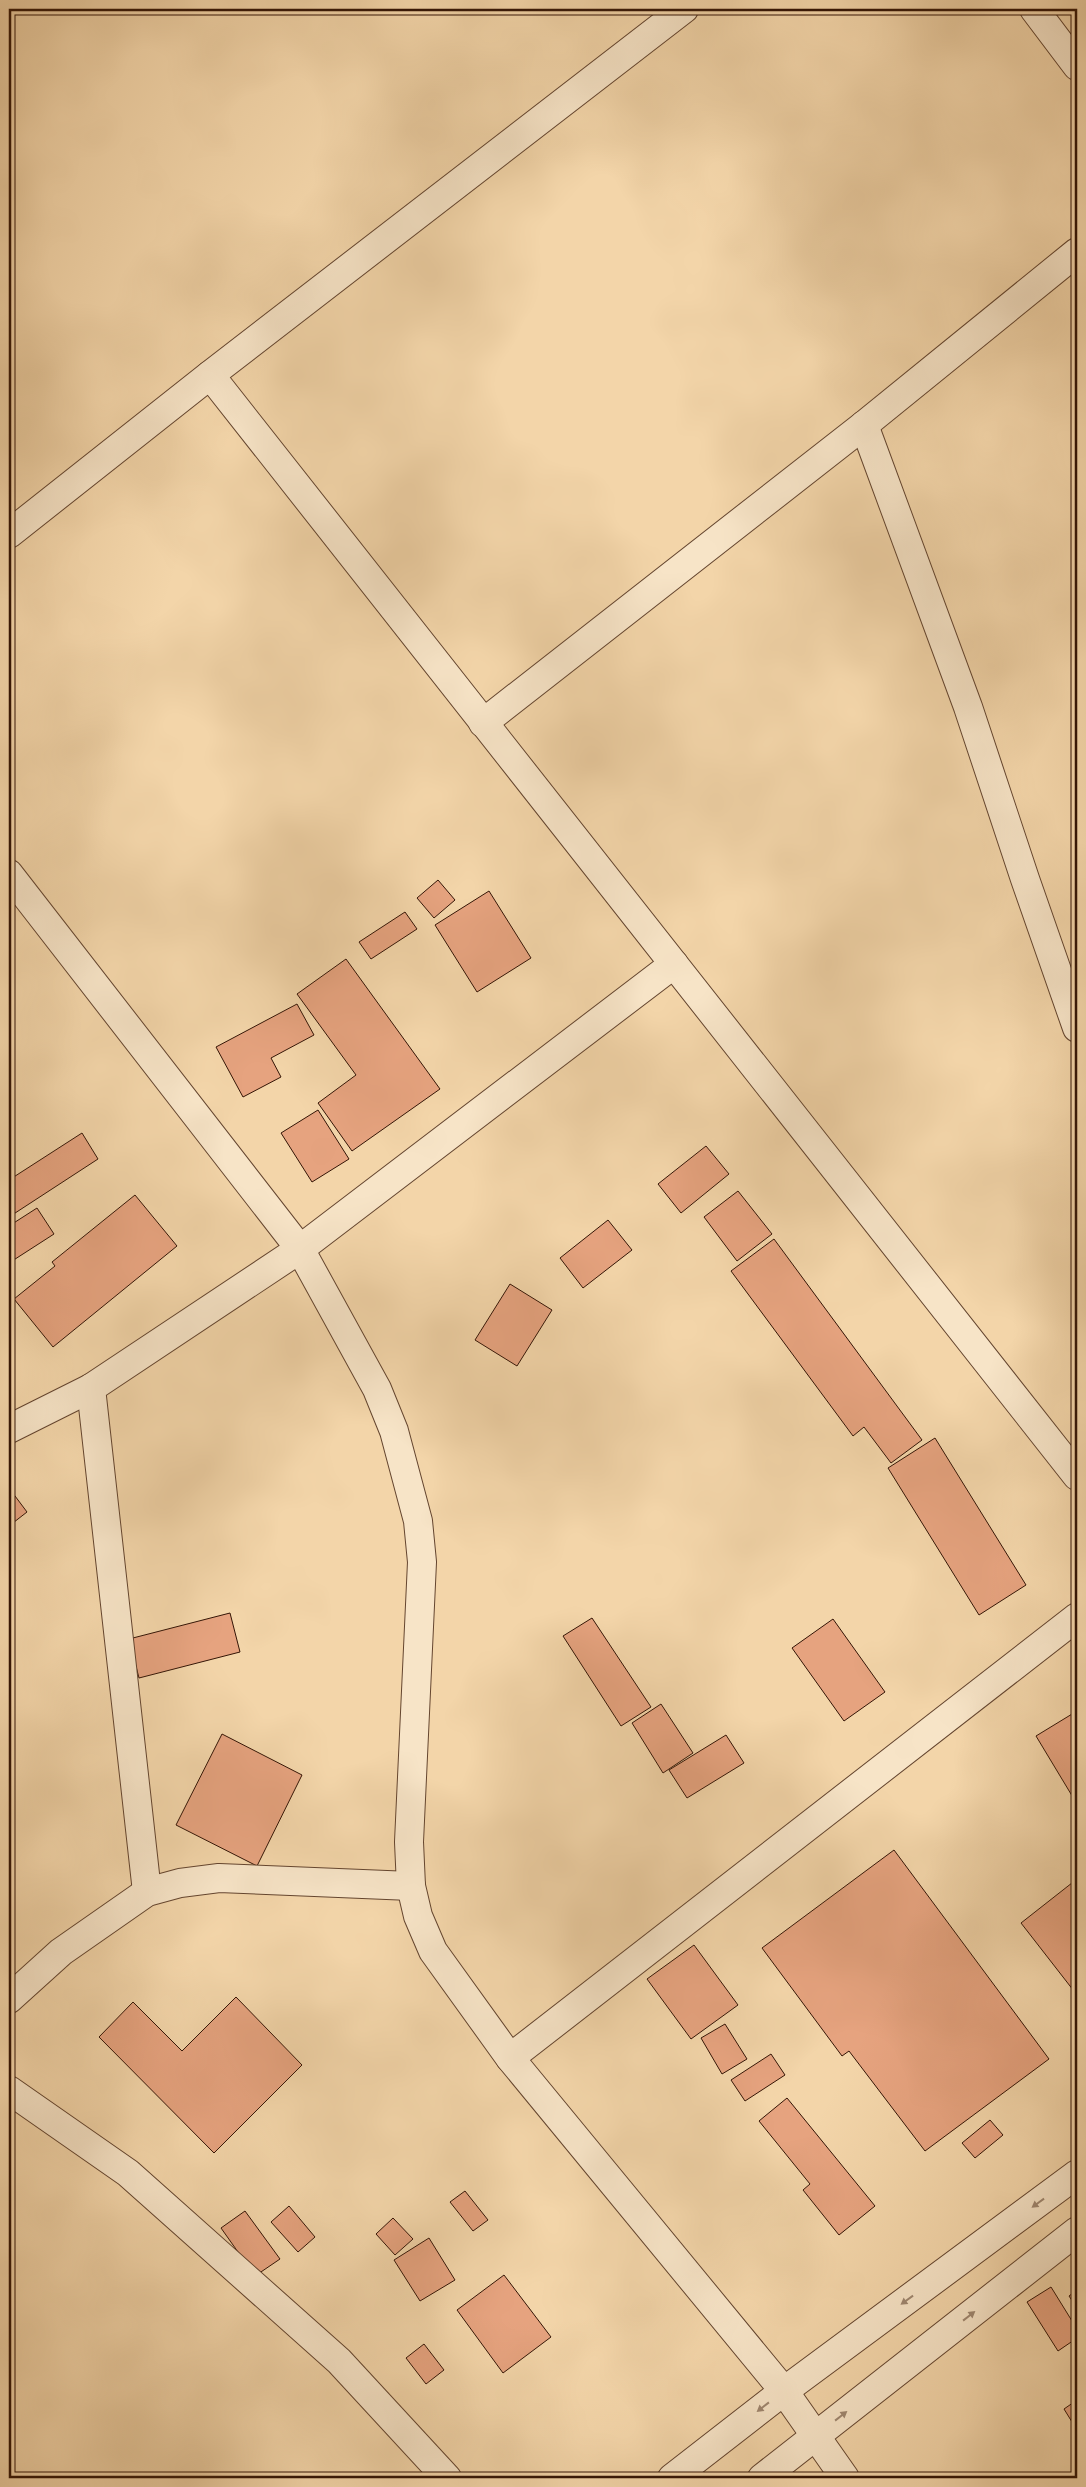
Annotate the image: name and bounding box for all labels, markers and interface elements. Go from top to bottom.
one-way arrow [1031,2198,1045,2208]
one-way arrow [900,2295,914,2305]
one-way arrow [962,2310,975,2321]
one-way arrow [757,2402,770,2413]
one-way arrow [835,2411,848,2422]

